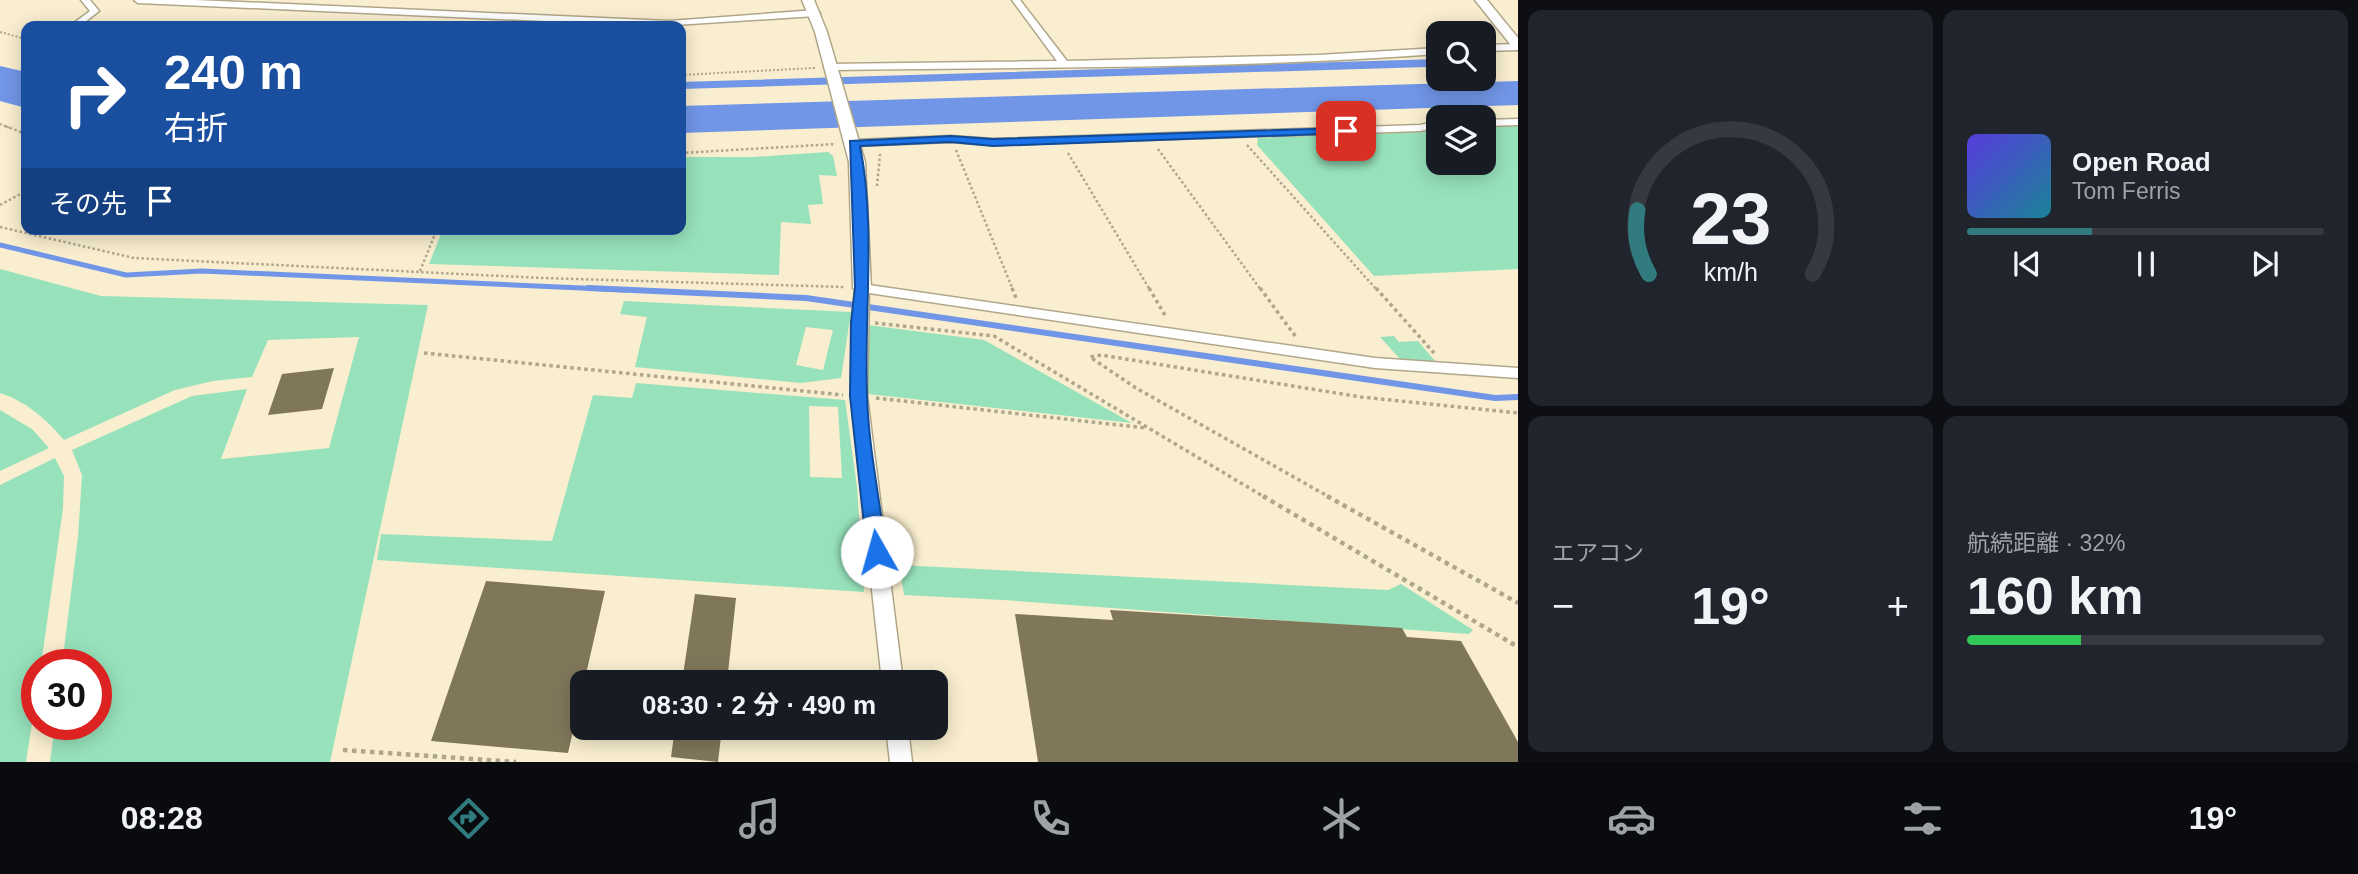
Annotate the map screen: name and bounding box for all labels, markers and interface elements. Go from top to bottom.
map controls [1426,21,1496,175]
button: search [1426,21,1496,91]
text: 240 m [164,45,303,99]
icon: right [49,49,140,140]
pin [1316,101,1376,161]
button: layers [1426,105,1496,175]
text: 右折 [164,110,228,146]
icon: arrive [1327,112,1365,150]
text: Open Road [2072,147,2211,177]
text: Tom Ferris [2072,178,2181,204]
text: 23 [1690,179,1771,260]
icon: arrive [141,182,179,220]
text: その先 [49,189,127,219]
icon: previous [2008,245,2046,283]
icon: pause [2127,245,2165,283]
icon: next [2246,245,2284,283]
text: km/h [1703,258,1758,286]
position arrow [840,515,914,589]
text: 航続距離 · 32% [1967,530,2125,556]
text: エアコン [1552,540,1644,566]
text: 160 km [1967,567,2143,625]
text: 19° [1691,577,1770,635]
text: − [1552,585,1574,627]
text: + [1887,585,1909,627]
speed limit sign: 30 [21,649,112,740]
text: 08:30 · 2 分 · 490 m [642,690,876,720]
icon: directions [444,794,493,843]
icon: music [735,794,784,843]
icon: phone [1026,794,1075,843]
icon: climate [1317,794,1366,843]
icon: car [1607,794,1656,843]
icon: filters [1898,794,1947,843]
text: 08:28 [121,800,203,836]
text: 19° [2189,800,2237,836]

